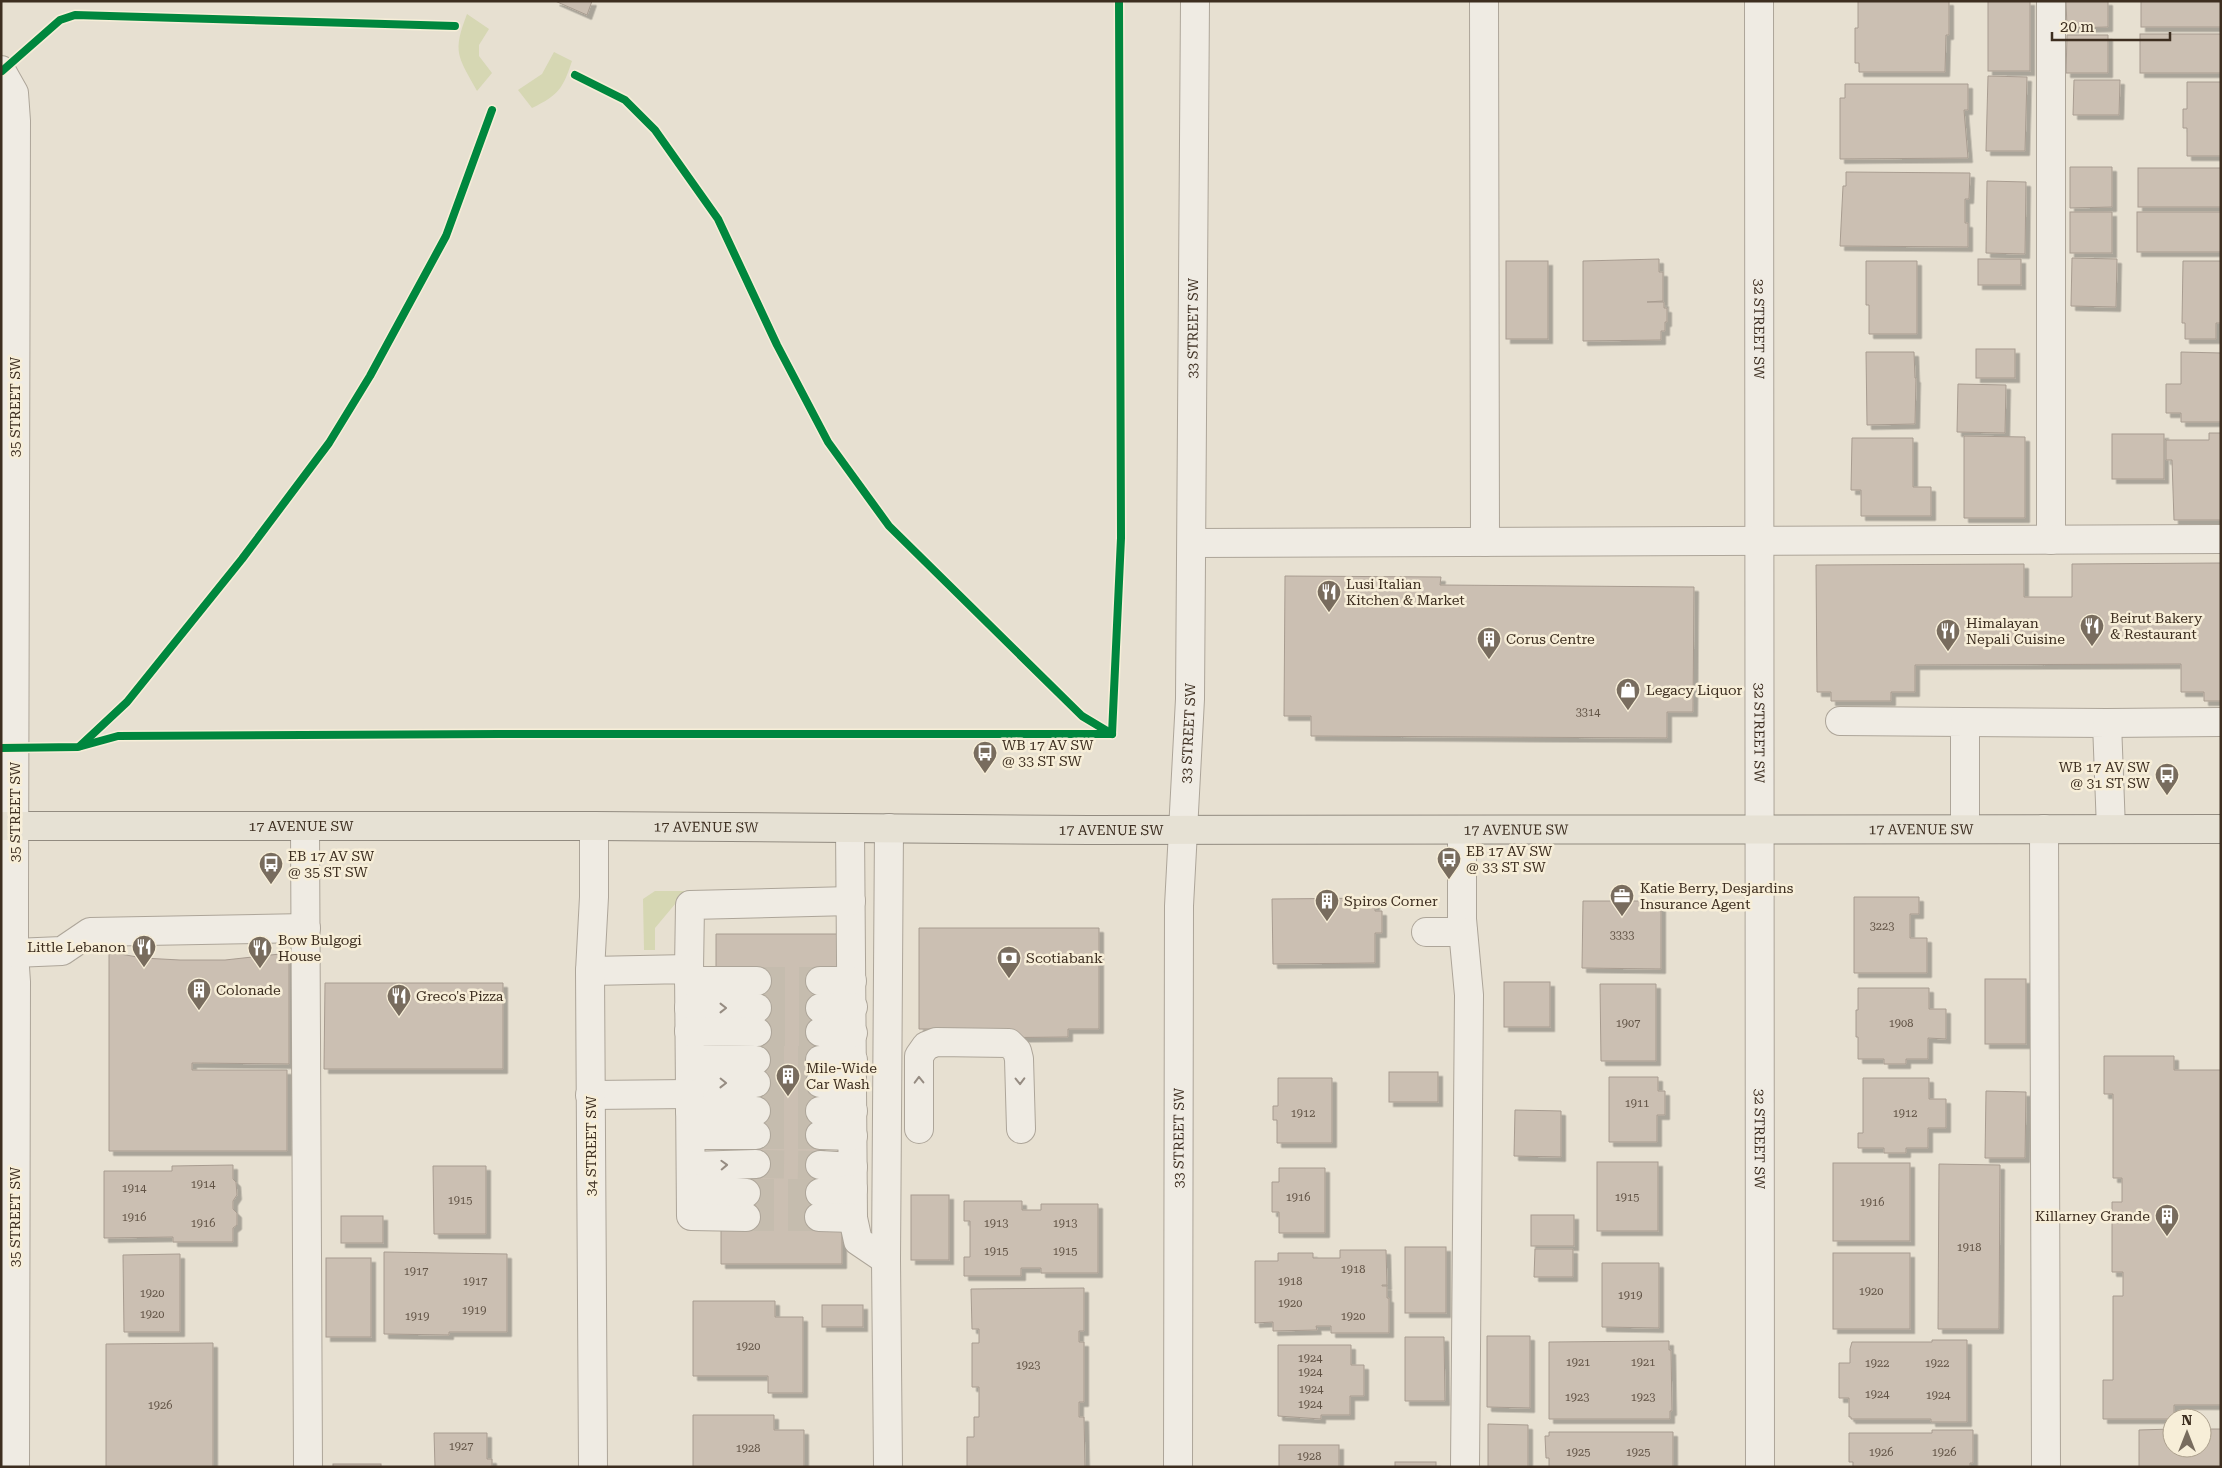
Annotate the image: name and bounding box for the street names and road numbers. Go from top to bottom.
street label: 33 STREET SW [1184,277,1201,379]
street label: 32 STREET SW [1751,279,1767,380]
street label: 35 STREET SW [7,356,23,457]
street label: 33 STREET SW [1178,682,1198,784]
street label: 32 STREET SW [1751,683,1768,784]
street label: 35 STREET SW [7,761,23,862]
street label: 17 AVENUE SW [249,818,354,834]
street label: 17 AVENUE SW [654,818,759,835]
street label: 17 AVENUE SW [1869,821,1974,837]
street label: 17 AVENUE SW [1059,822,1164,838]
street label: 17 AVENUE SW [1464,822,1569,838]
street label: 33 STREET SW [1170,1087,1187,1188]
street label: 32 STREET SW [1752,1089,1768,1190]
street label: 34 STREET SW [583,1095,599,1196]
street label: 35 STREET SW [7,1166,23,1267]

